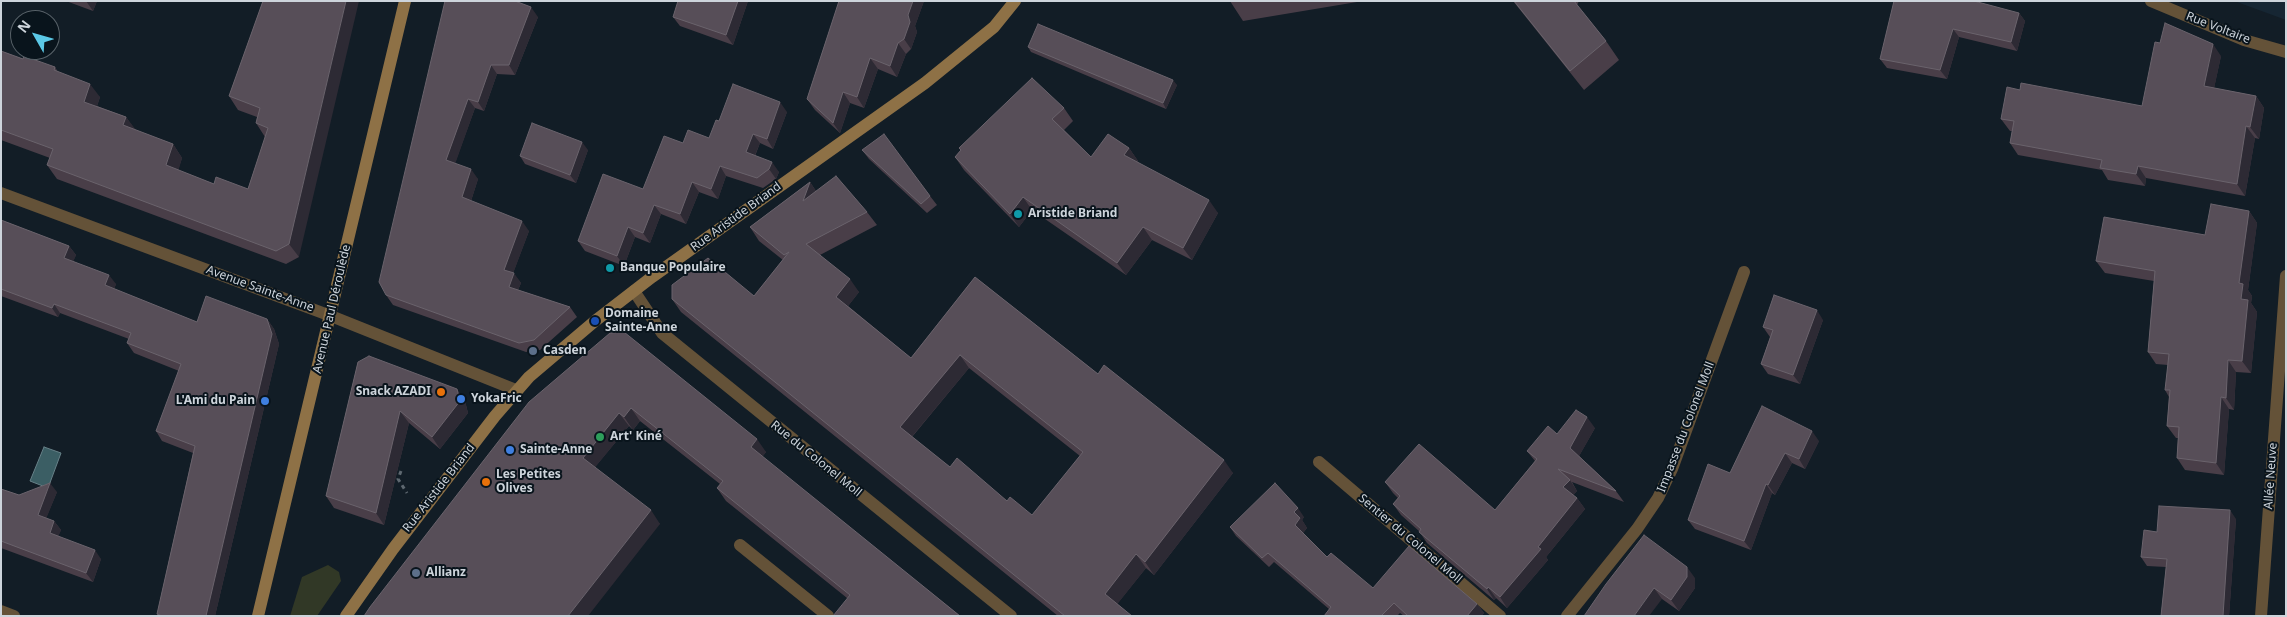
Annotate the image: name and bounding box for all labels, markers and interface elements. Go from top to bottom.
street label: Rue Voltaire [2184,9,2252,47]
north arrow [10,10,60,60]
text: N [13,16,35,36]
street label: Rue Aristide Briand [688,179,784,255]
place label: Aristide Briand [1028,207,1117,221]
marker: Aristide Briand [1012,208,1024,220]
street label: Avenue Paul Déroulède [310,243,354,375]
place label: Banque Populaire [620,261,726,275]
marker: Banque Populaire [604,262,616,274]
street label: Avenue Sainte-Anne [204,263,316,315]
place label: Domaine Sainte-Anne [605,307,677,335]
marker: Domaine Sainte-Anne [589,315,601,327]
place label: Casden [543,344,586,358]
marker: Casden [527,345,539,357]
street label: Impasse du Colonel Moll [1654,360,1718,494]
place label: Snack AZADI [356,385,431,399]
marker: Snack AZADI [435,386,447,398]
place label: YokaFric [471,392,522,406]
marker: YokaFric [455,393,467,405]
place label: L'Ami du Pain [176,394,255,408]
marker: L'Ami du Pain [259,395,271,407]
street label: Rue du Colonel Moll [768,418,864,500]
place label: Art' Kiné [610,430,662,444]
marker: Art' Kiné [594,431,606,443]
street label: Rue Aristide Briand [400,441,478,535]
street label: Allée Neuve [2261,442,2281,510]
place label: Sainte-Anne [520,443,592,457]
marker: Sainte-Anne [504,444,516,456]
place label: Les Petites Olives [496,468,561,496]
marker: Les Petites Olives [480,476,492,488]
street label: Sentier du Colonel Moll [1355,491,1465,587]
place label: Allianz [426,566,466,580]
marker: Allianz [410,567,422,579]

